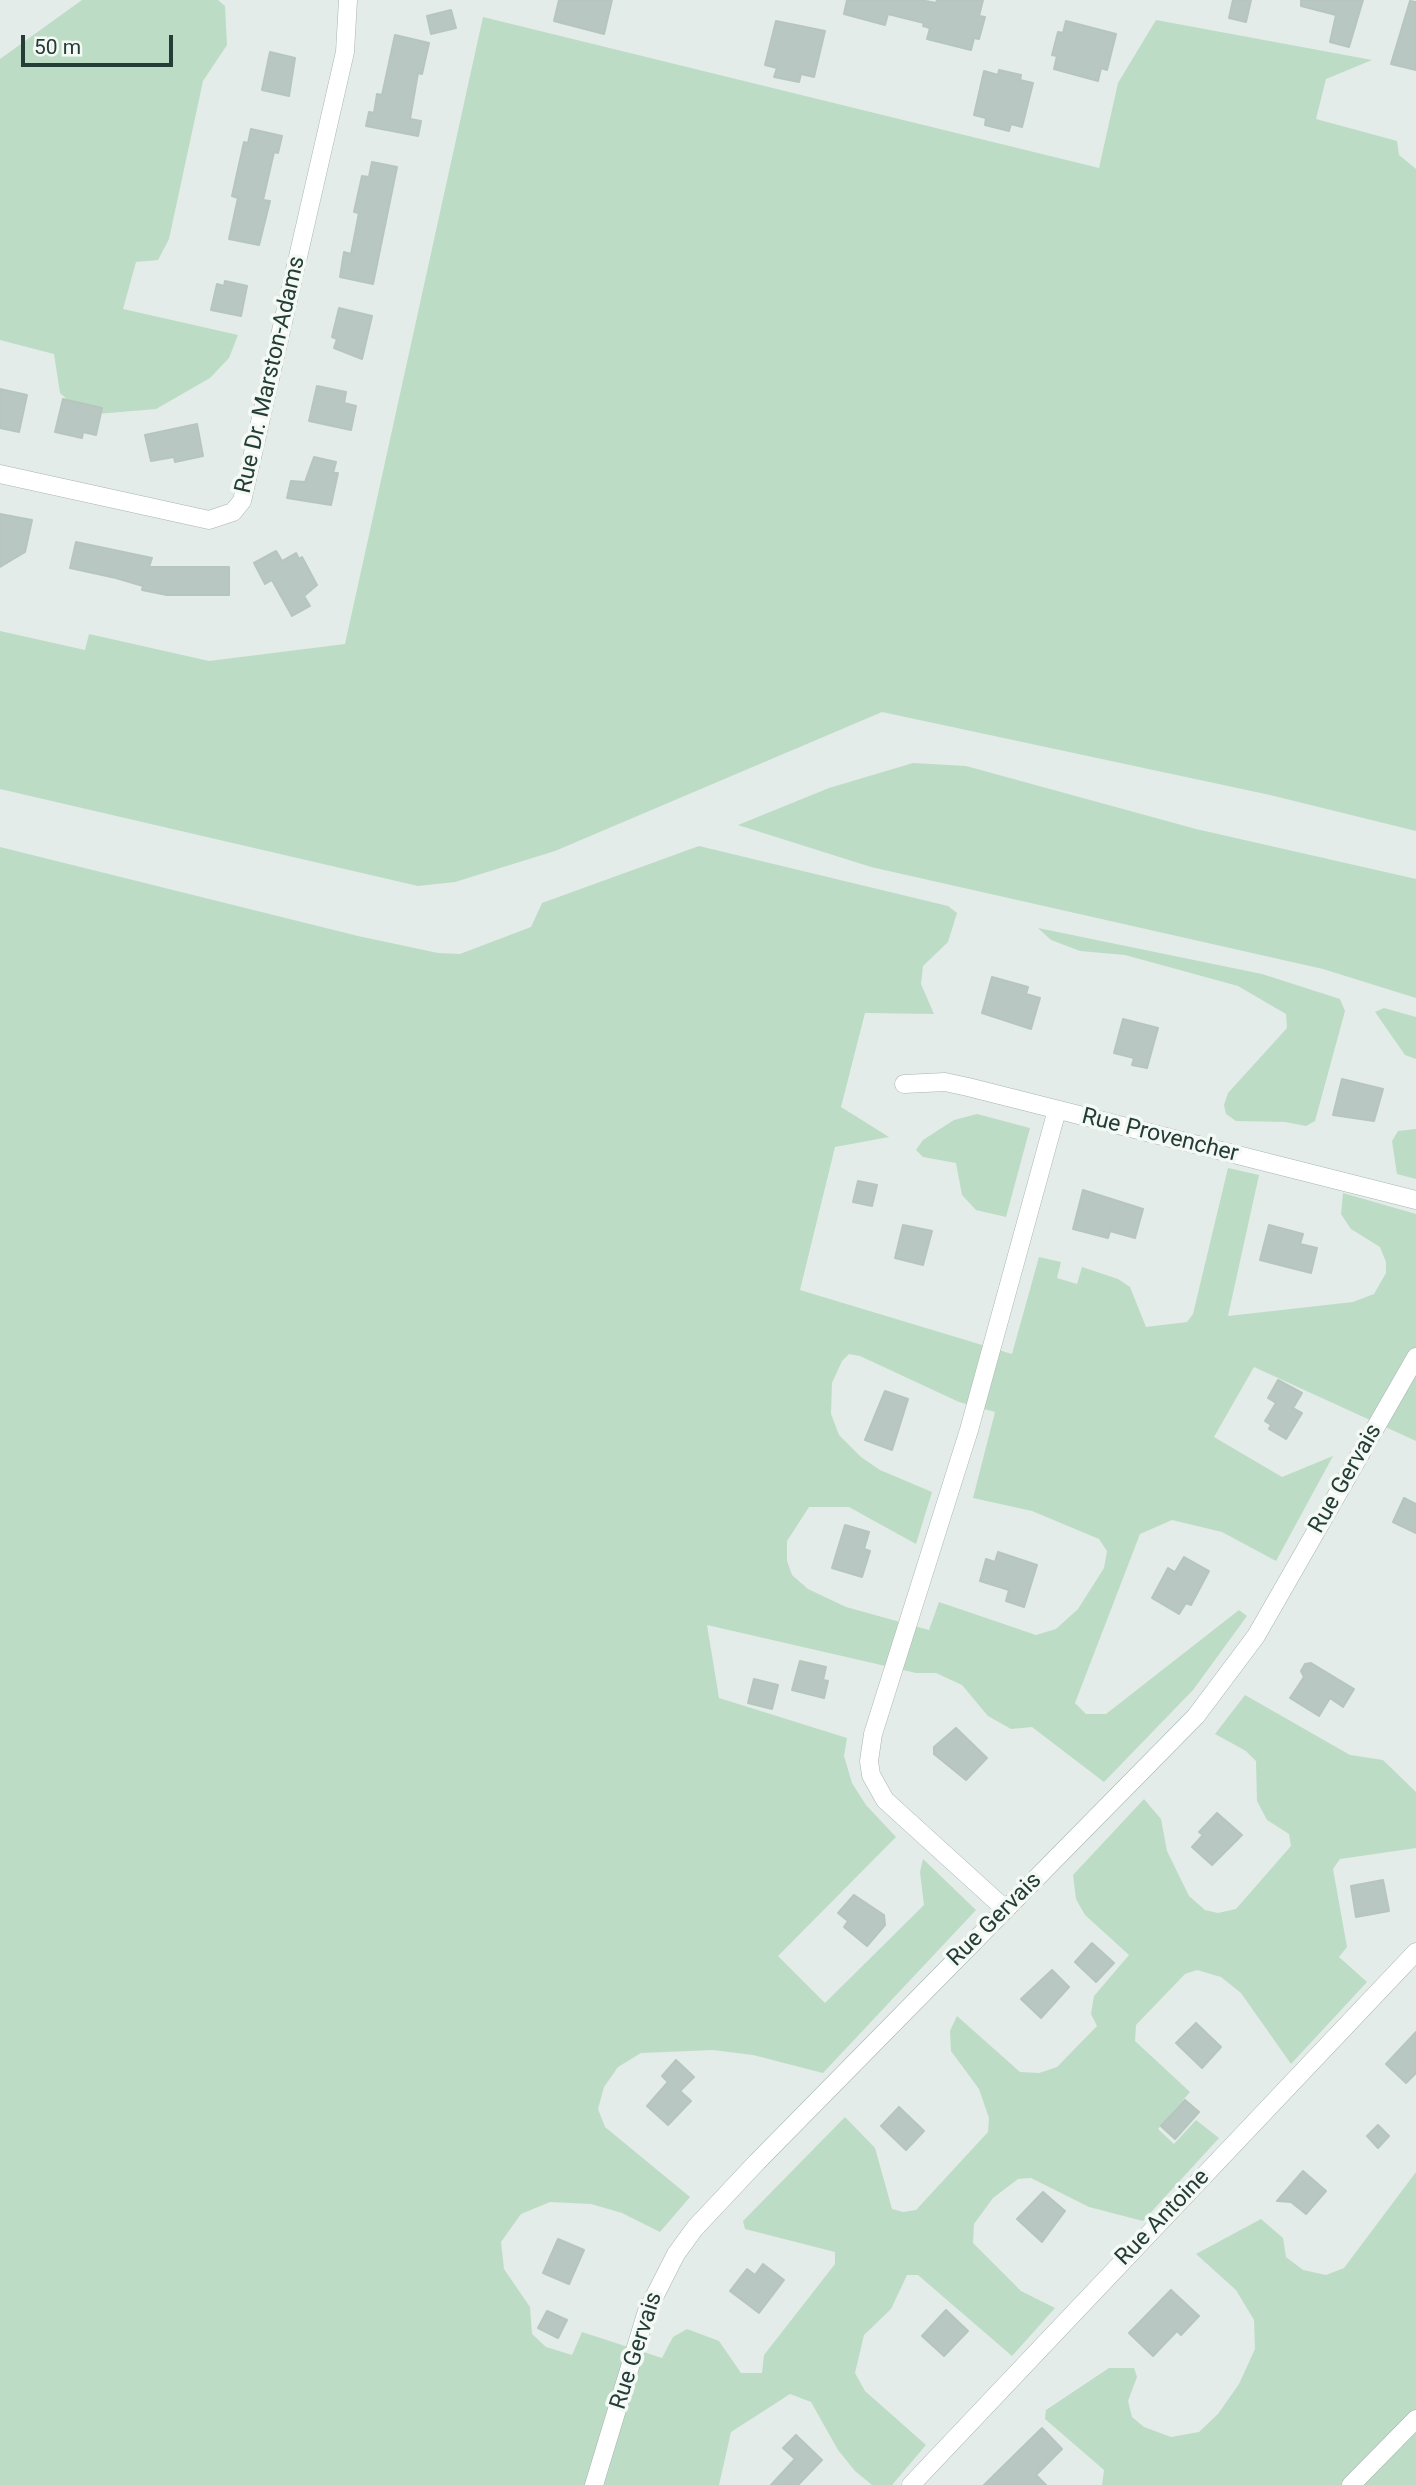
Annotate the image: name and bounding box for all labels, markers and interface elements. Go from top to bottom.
scale bar [24,21,177,65]
text: 50 m [34,35,81,59]
street label: Rue Dr. Marston-Adams [230,254,312,496]
street label: Rue Provencher [1079,1103,1241,1169]
street label: Rue Gervais [1304,1419,1388,1539]
street label: Rue Gervais [942,1867,1048,1973]
street label: Rue Antoine [1110,2164,1216,2272]
street label: Rue Gervais [605,2289,669,2413]

